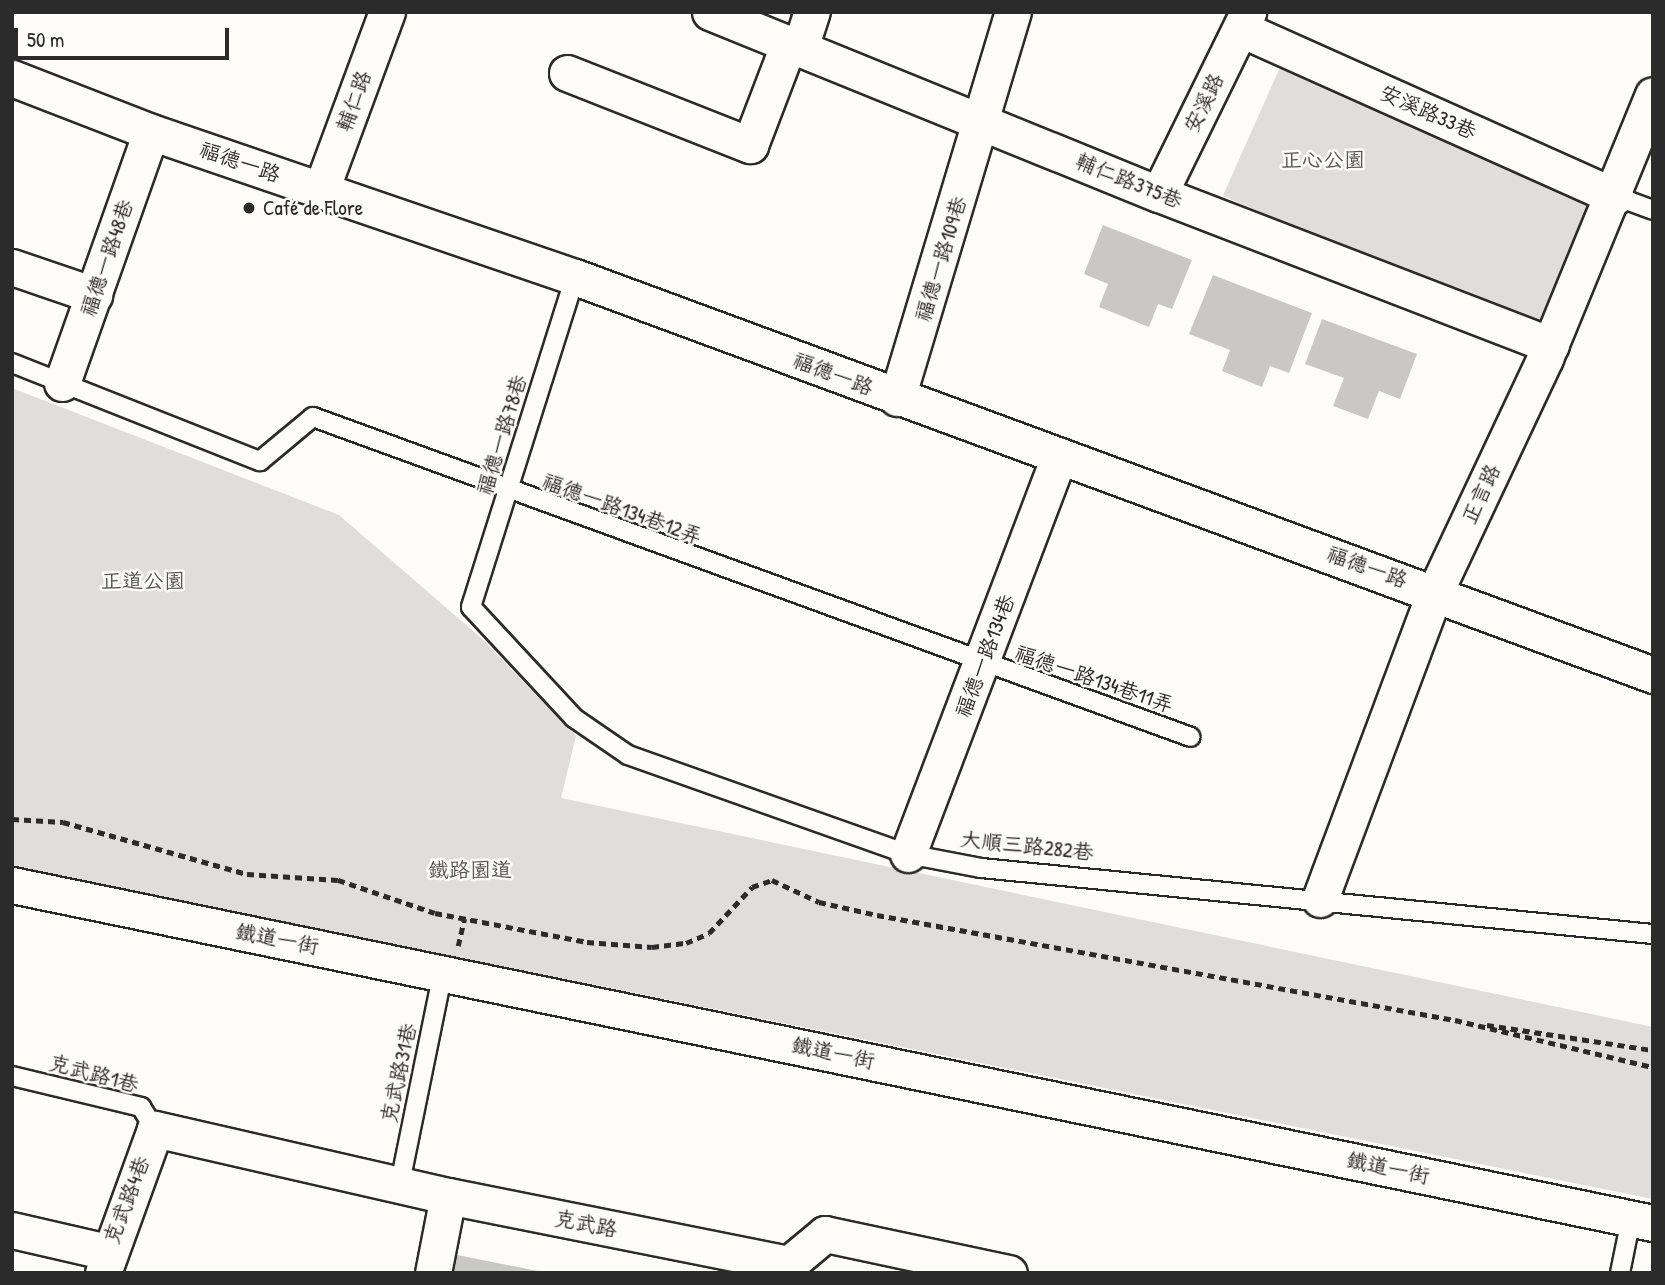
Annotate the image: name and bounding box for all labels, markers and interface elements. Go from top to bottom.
scale bar [18,14,233,58]
text: 50 m [27,25,64,54]
street label: 輔仁路 [331,67,377,135]
street label: 安溪路 [1179,69,1229,137]
street label: 安溪路33巷 [1376,80,1480,144]
street label: 福德一路 [196,136,284,188]
park label: 正心公園 [1281,147,1365,173]
street label: 輔仁路375巷 [1072,148,1186,214]
street label: 福德一路109巷 [910,193,972,325]
place label: Café de Flore [263,195,363,221]
street label: 福德一路48巷 [75,196,139,320]
marker: Café de Flore [241,200,257,216]
street label: 福德一路 [789,347,877,401]
street label: 福德一路78巷 [472,372,532,498]
street label: 正言路 [1456,460,1506,528]
street label: 福德一路134巷12弄 [539,468,705,550]
street label: 福德一路 [1323,541,1411,593]
park label: 正道公園 [101,568,185,594]
street label: 福德一路134巷 [950,591,1020,721]
street label: 福德一路134巷11弄 [1011,640,1177,718]
street label: 大順三路282巷 [959,826,1095,866]
park label: 鐵路園道 [428,857,512,883]
street label: 鐵道一街 [233,919,321,959]
street label: 克武路31巷 [376,1021,422,1125]
street label: 鐵道一街 [789,1032,877,1074]
street label: 克武路1巷 [46,1050,142,1098]
street label: 鐵道一街 [1344,1147,1432,1189]
street label: 克武路4巷 [99,1153,155,1247]
street label: 克武路 [553,1206,619,1242]

